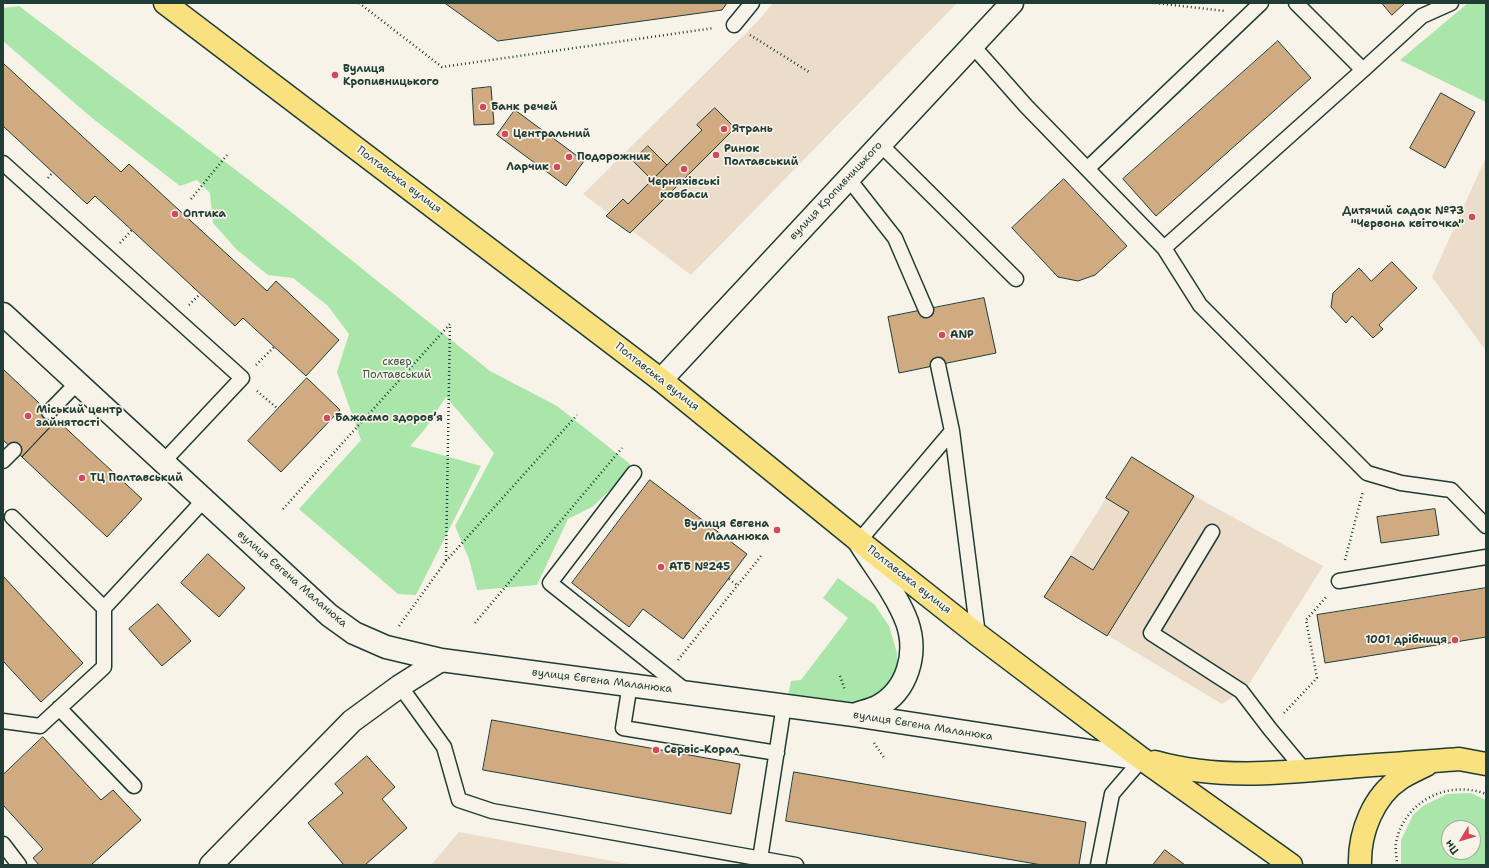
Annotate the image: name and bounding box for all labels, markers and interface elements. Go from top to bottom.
place label: Вулиця Кропивницького [343,62,439,88]
marker: Вулиця Кропивницького [330,70,340,80]
place label: Банк речей [491,100,557,114]
marker: Банк речей [478,102,488,112]
place label: Ятрань [732,122,773,136]
marker: Ятрань [719,124,729,134]
place label: Центральний [513,127,590,141]
marker: Центральний [500,129,510,139]
street label: вулиця Кропивницького [787,139,885,243]
place label: Ринок Полтавський [724,142,798,168]
street label: Полтавська вулиця [354,144,444,216]
place label: Подорожник [577,150,651,164]
marker: Ринок Полтавський [711,150,721,160]
marker: Подорожник [564,152,574,162]
place label: Ларчик [506,160,549,174]
marker: Ларчик [552,162,562,172]
marker: Черняхівські ковбаси [679,164,689,174]
place label: Черняхівські ковбаси [648,175,720,201]
place label: Дитячий садок №73 "Червона квіточка" [1342,204,1464,230]
place label: Оптика [183,207,226,221]
marker: Оптика [170,209,180,219]
marker: Дитячий садок №73 "Червона квіточка" [1467,212,1477,222]
place label: ANP [950,328,974,342]
marker: ANP [937,330,947,340]
street label: Полтавська вулиця [612,340,702,414]
park label: сквер Полтавський [363,355,431,381]
place label: Міський центр зайнятості [36,403,122,429]
marker: Міський центр зайнятості [23,411,33,421]
place label: Бажаємо здоровʼя [335,411,443,425]
marker: Бажаємо здоровʼя [322,413,332,423]
place label: ТЦ Полтавський [90,471,183,485]
marker: ТЦ Полтавський [77,473,87,483]
place label: Вулиця Євгена Маланюка [684,517,769,543]
marker: Вулиця Євгена Маланюка [772,525,782,535]
street label: вулиця Євгена Маланюка [234,528,350,630]
street label: Полтавська вулиця [864,543,954,617]
place label: АТБ №245 [669,560,730,574]
marker: АТБ №245 [656,562,666,572]
place label: 1001 дрібниця [1365,633,1447,647]
marker: 1001 дрібниця [1450,635,1460,645]
street label: вулиця Євгена Маланюка [531,666,673,696]
street label: вулиця Євгена Маланюка [852,708,994,744]
place label: Сервіс-Корал [664,743,739,757]
marker: Сервіс-Корал [651,745,661,755]
north arrow [1441,820,1481,860]
text: Пн [1442,837,1462,857]

